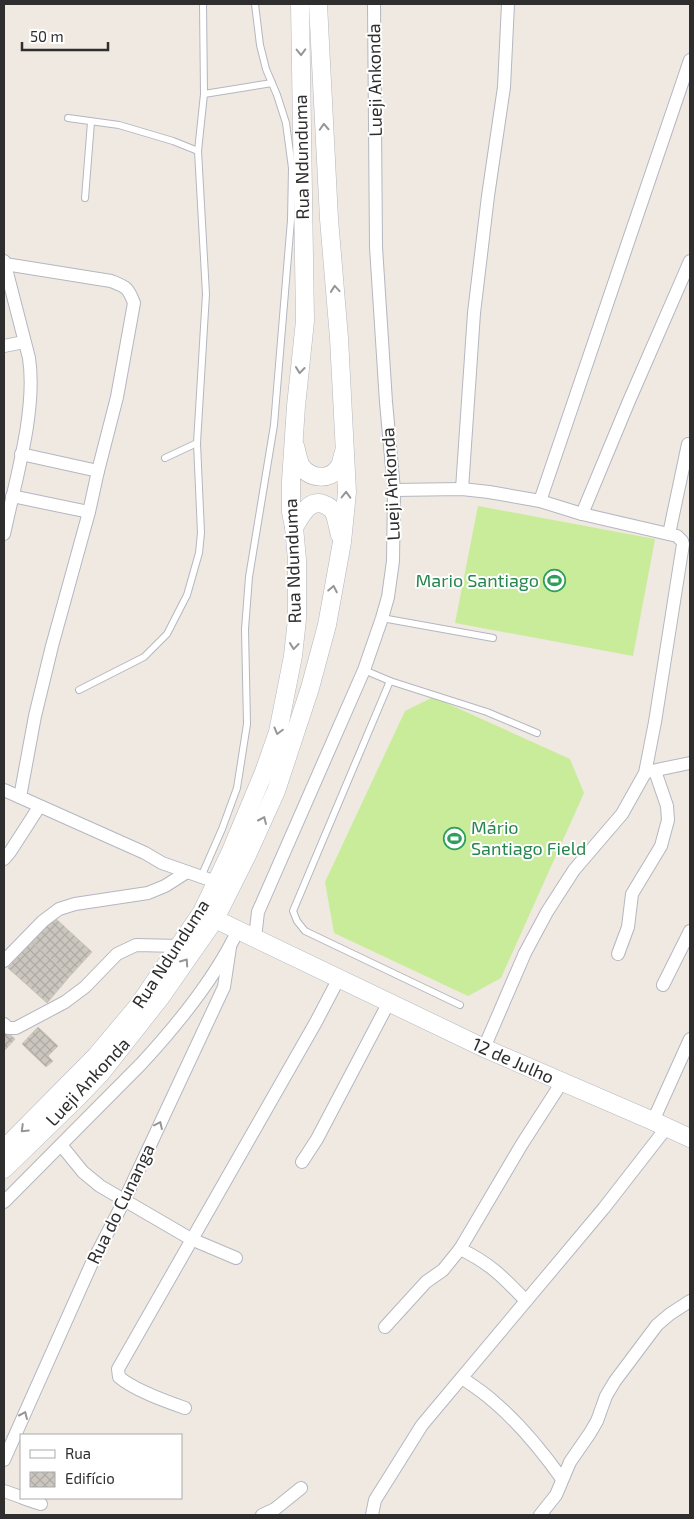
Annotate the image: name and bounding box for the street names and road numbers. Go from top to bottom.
street label: Lueji Ankonda [362,23,386,137]
street label: Rua Ndunduma [289,94,313,220]
street label: Lueji Ankonda [376,427,404,541]
street label: Rua Ndunduma [279,498,305,624]
street label: Rua Ndunduma [127,895,213,1012]
street label: Lueji Ankonda [41,1032,134,1130]
street label: 12 de Julho [469,1032,558,1088]
street label: Rua do Cunanga [82,1140,159,1267]

